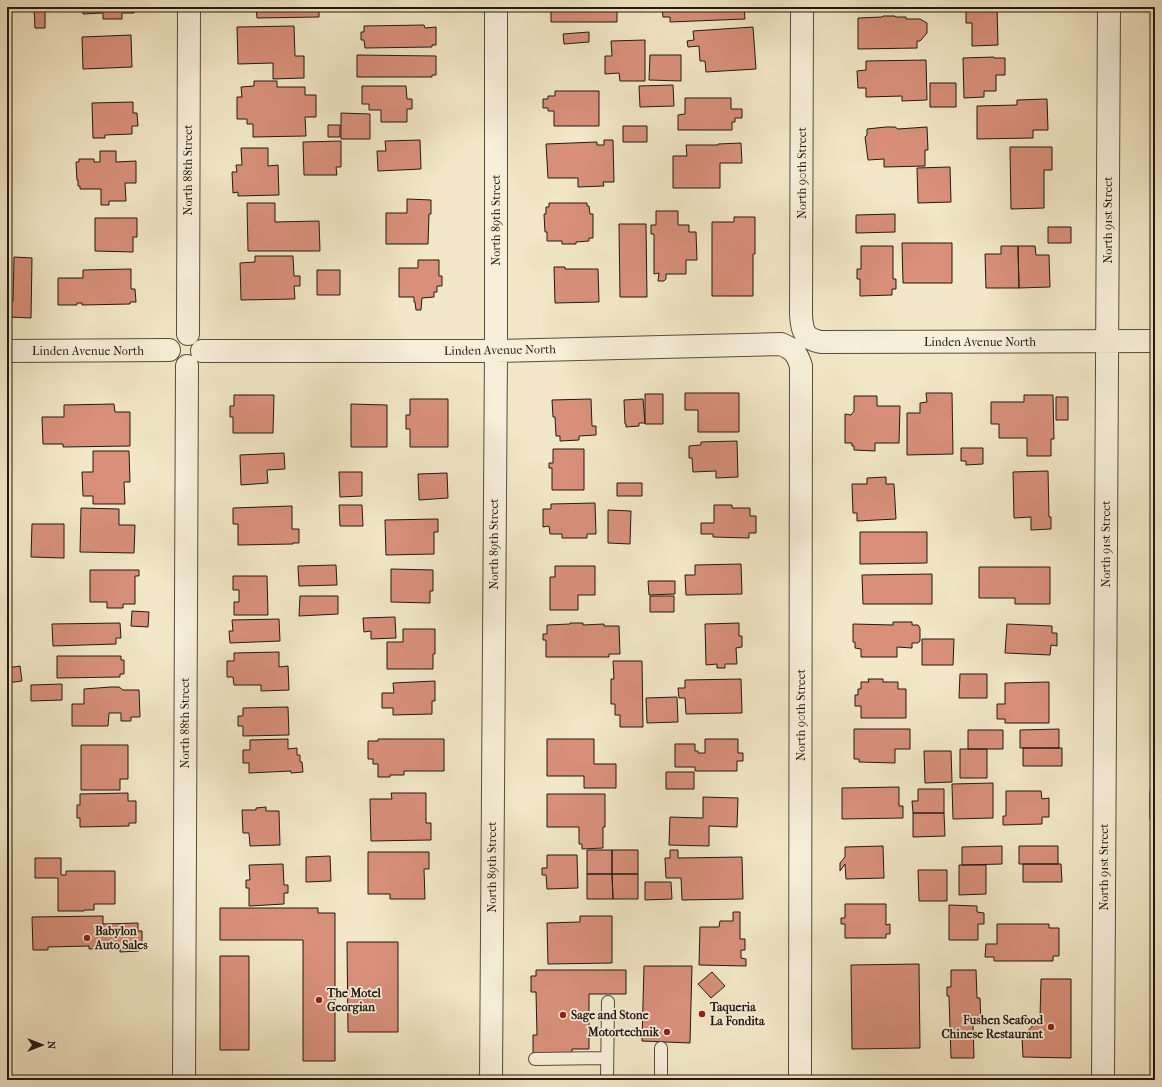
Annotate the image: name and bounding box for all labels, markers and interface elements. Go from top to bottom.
street label: North 88th Street [181,124,195,215]
street label: North 90th Street [795,126,809,219]
street label: North 89th Street [489,174,503,266]
street label: North 91st Street [1101,176,1115,264]
street label: Linden Avenue North [924,335,1036,349]
street label: Linden Avenue North [444,342,556,358]
street label: Linden Avenue North [32,344,144,358]
street label: North 89th Street [487,498,501,590]
street label: North 91st Street [1099,500,1113,588]
street label: North 90th Street [794,668,808,761]
street label: North 88th Street [178,677,192,768]
street label: North 89th Street [485,821,499,913]
street label: North 91st Street [1097,823,1111,911]
place label: Babylon Auto Sales [94,924,148,952]
marker: Babylon Auto Sales [82,933,92,943]
place label: The Motel Georgian [326,986,382,1015]
marker: The Motel Georgian [314,995,324,1005]
place label: Taqueria La Fondita [709,1000,765,1028]
place label: Sage and Stone [571,1008,649,1023]
marker: Taqueria La Fondita [697,1009,707,1019]
marker: Sage and Stone [558,1010,568,1020]
place label: Fushen Seafood Chinese Restaurant [942,1013,1044,1041]
marker: Fushen Seafood Chinese Restaurant [1046,1022,1056,1032]
north arrow [22,1025,62,1065]
place label: Motortechnik [587,1025,660,1039]
marker: Motortechnik [662,1027,672,1037]
text: N [45,1041,58,1050]

